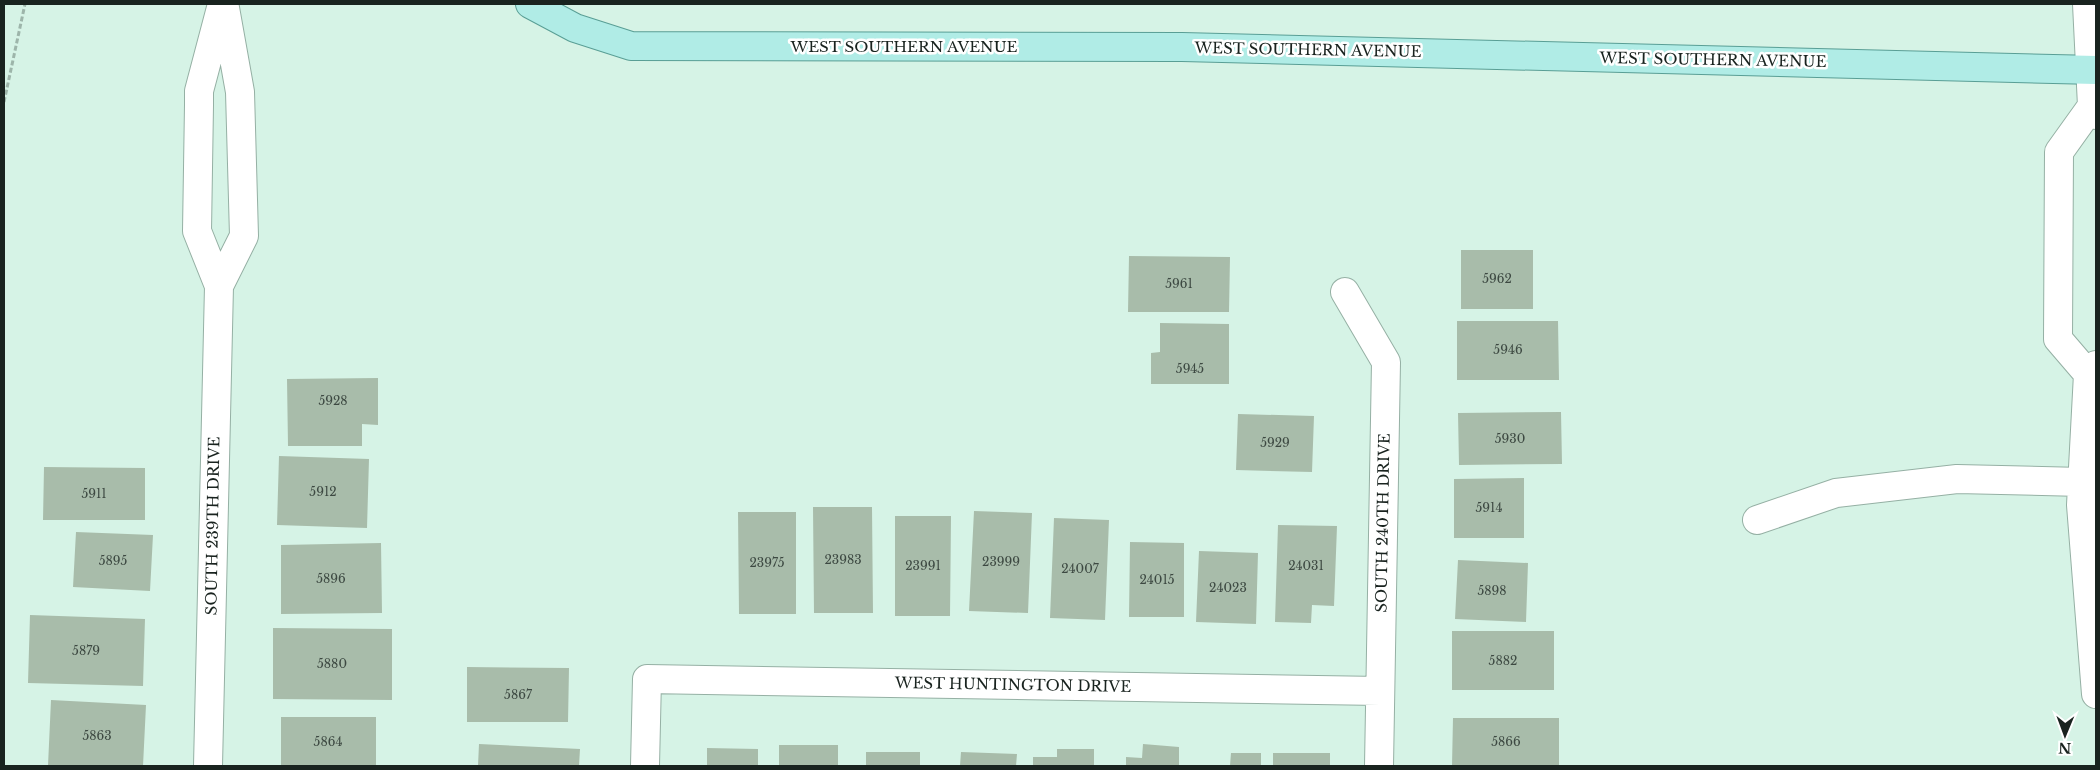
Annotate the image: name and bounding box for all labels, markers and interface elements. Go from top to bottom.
street label: WEST SOUTHERN AVENUE [790,37,1018,56]
street label: WEST SOUTHERN AVENUE [1193,38,1422,61]
street label: WEST SOUTHERN AVENUE [1598,48,1827,71]
house number: 5962 [1482,271,1512,286]
house number: 5961 [1165,276,1193,291]
house number: 5946 [1493,342,1523,357]
house number: 5945 [1176,361,1204,376]
house number: 5928 [318,393,348,408]
house number: 5930 [1495,431,1525,446]
street label: SOUTH 240TH DRIVE [1371,433,1394,613]
house number: 5929 [1260,435,1290,450]
street label: SOUTH 239TH DRIVE [201,436,224,616]
house number: 5912 [309,484,337,499]
house number: 5911 [81,486,107,501]
house number: 5914 [1476,500,1502,515]
house number: 23983 [824,552,862,567]
house number: 5895 [99,553,127,568]
house number: 23999 [982,554,1020,569]
house number: 23975 [749,555,785,570]
house number: 23991 [905,558,941,573]
house number: 24031 [1288,558,1324,573]
house number: 24007 [1061,561,1100,576]
house number: 5896 [316,571,346,586]
house number: 24015 [1139,572,1175,587]
house number: 24023 [1209,580,1247,595]
house number: 5898 [1477,583,1507,598]
house number: 5879 [72,643,100,658]
house number: 5882 [1489,653,1517,668]
house number: 5880 [317,656,347,671]
street label: WEST HUNTINGTON DRIVE [894,673,1131,696]
house number: 5867 [504,687,533,702]
north arrow [2040,710,2090,760]
house number: 5863 [82,728,112,743]
house number: 5864 [314,734,342,749]
house number: 5866 [1491,734,1521,749]
text: N [2058,739,2072,757]

